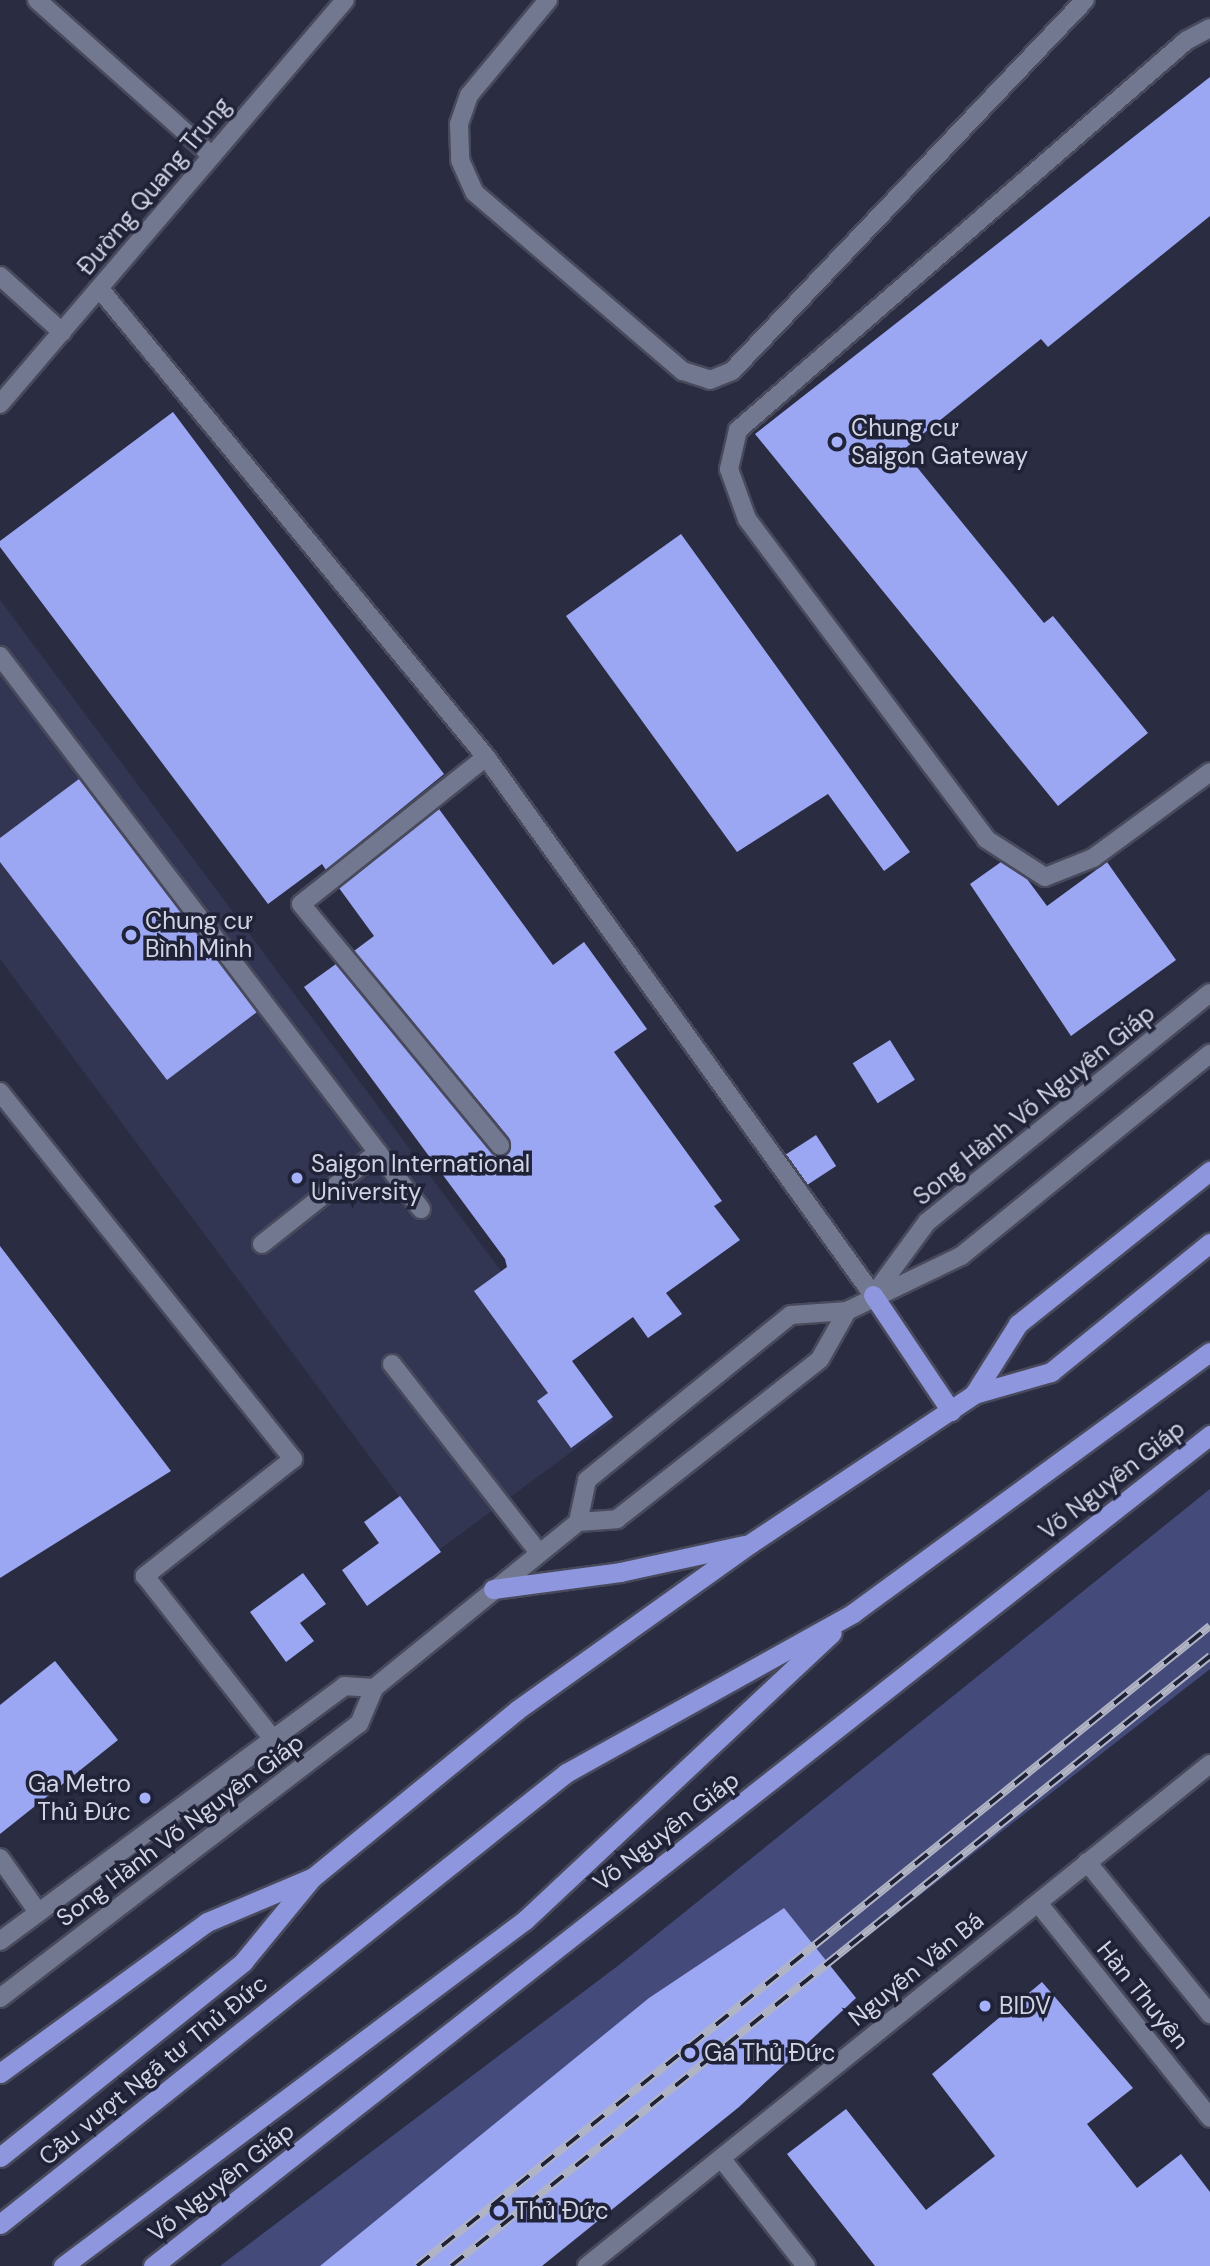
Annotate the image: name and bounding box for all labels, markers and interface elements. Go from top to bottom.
street label: Đường Quang Trung [71,91,237,281]
place label: Chung cư Saigon Gateway [851,414,1028,470]
marker: Chung cư Saigon Gateway [829,434,845,450]
place label: Chung cư Bình Minh [145,907,253,963]
marker: Chung cư Bình Minh [123,927,139,943]
street label: Song Hành Võ Nguyên Giáp [908,999,1160,1211]
place label: Saigon International University [311,1150,530,1206]
marker: Saigon International University [289,1170,305,1186]
street label: Võ Nguyên Giáp [1033,1414,1191,1546]
street label: Song Hành Võ Nguyên Giáp [51,1728,309,1932]
street label: Võ Nguyên Giáp [587,1765,745,1897]
place label: Ga Metro Thủ Đức [28,1770,131,1826]
marker: Ga Metro Thủ Đức [137,1790,153,1806]
street label: Nguyễn Văn Bá [843,1906,989,2032]
street label: Hàn Thuyên [1091,1935,1195,2055]
street label: Cầu vượt Ngã tư Thủ Đức [33,1969,273,2171]
place label: BIDV [999,1992,1051,2020]
marker: BIDV [977,1998,993,2014]
place label: Ga Thủ Đức [704,2039,835,2067]
marker: Ga Thủ Đức [682,2045,698,2061]
street label: Võ Nguyên Giáp [142,2116,300,2248]
place label: Thủ Đức [515,2197,609,2225]
marker: Thủ Đức [489,2201,509,2221]

